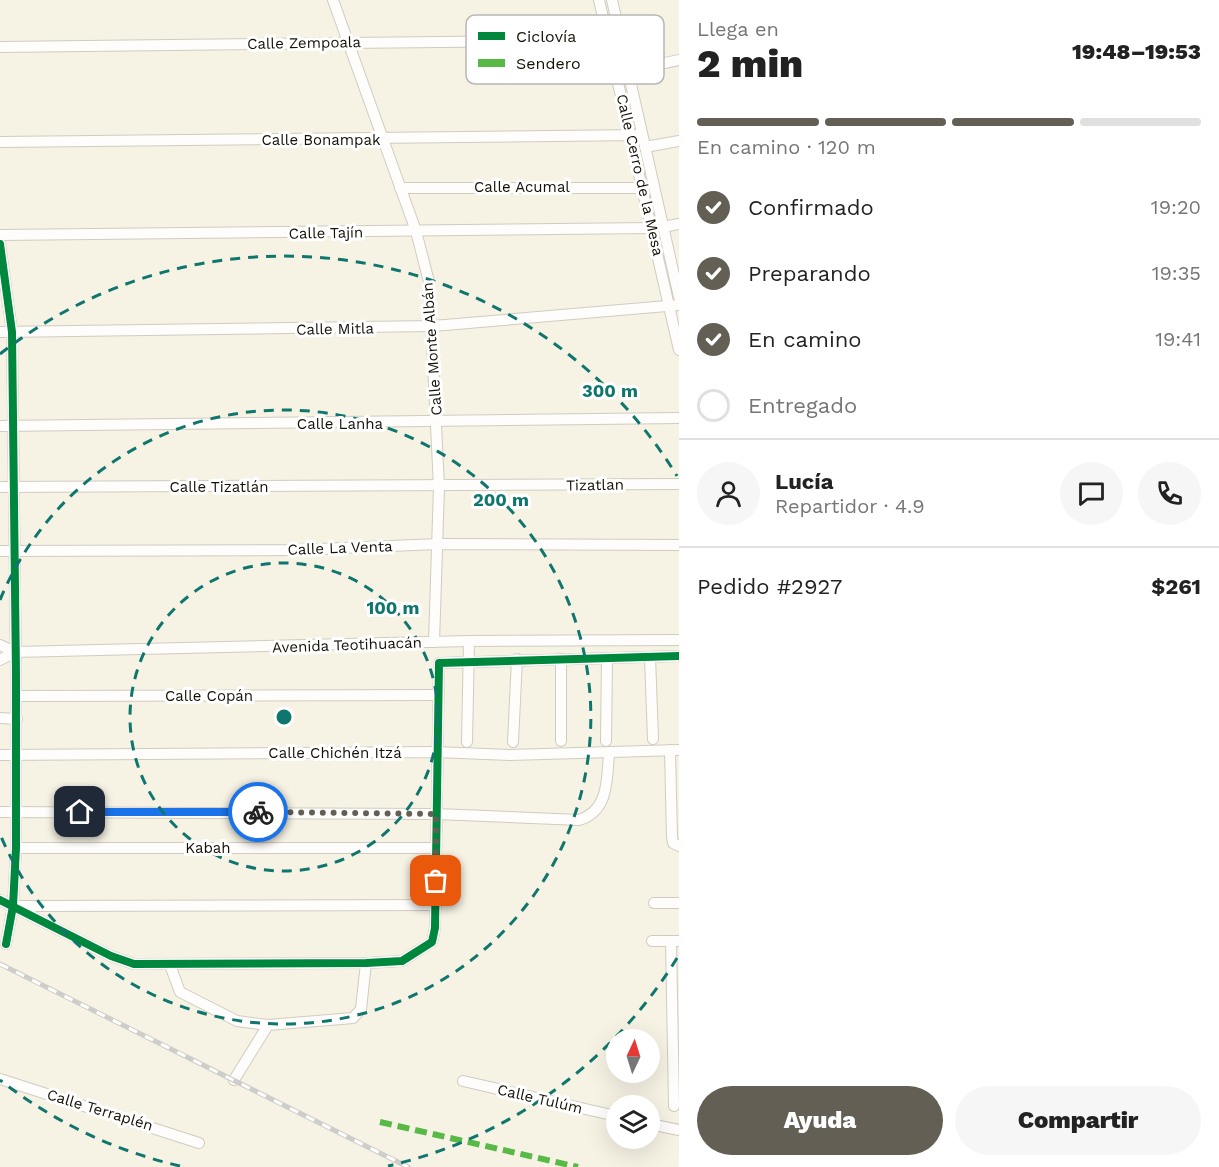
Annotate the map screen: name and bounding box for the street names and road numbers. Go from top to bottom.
street label: Calle Zempoala [247,33,362,53]
street label: Calle Cerro de la Mesa [613,92,668,258]
street label: Calle Bonampak [262,131,381,149]
street label: Calle Acumal [474,178,570,196]
street label: Calle Tajín [289,223,363,243]
street label: Calle Monte Albán [418,282,446,416]
street label: Calle Mitla [296,319,375,339]
street label: Calle Lanha [297,415,384,433]
street label: Tizatlan [566,475,624,495]
street label: Calle Tizatlán [170,478,269,496]
street label: Calle La Venta [287,537,393,559]
street label: Avenida Teotihuacán [272,633,422,657]
street label: Calle Copán [165,687,253,705]
street label: Calle Chichén Itzá [268,744,402,762]
street label: Kabah [185,839,231,857]
street label: Calle Tulúm [496,1080,584,1118]
street label: Calle Terraplén [45,1085,155,1135]

